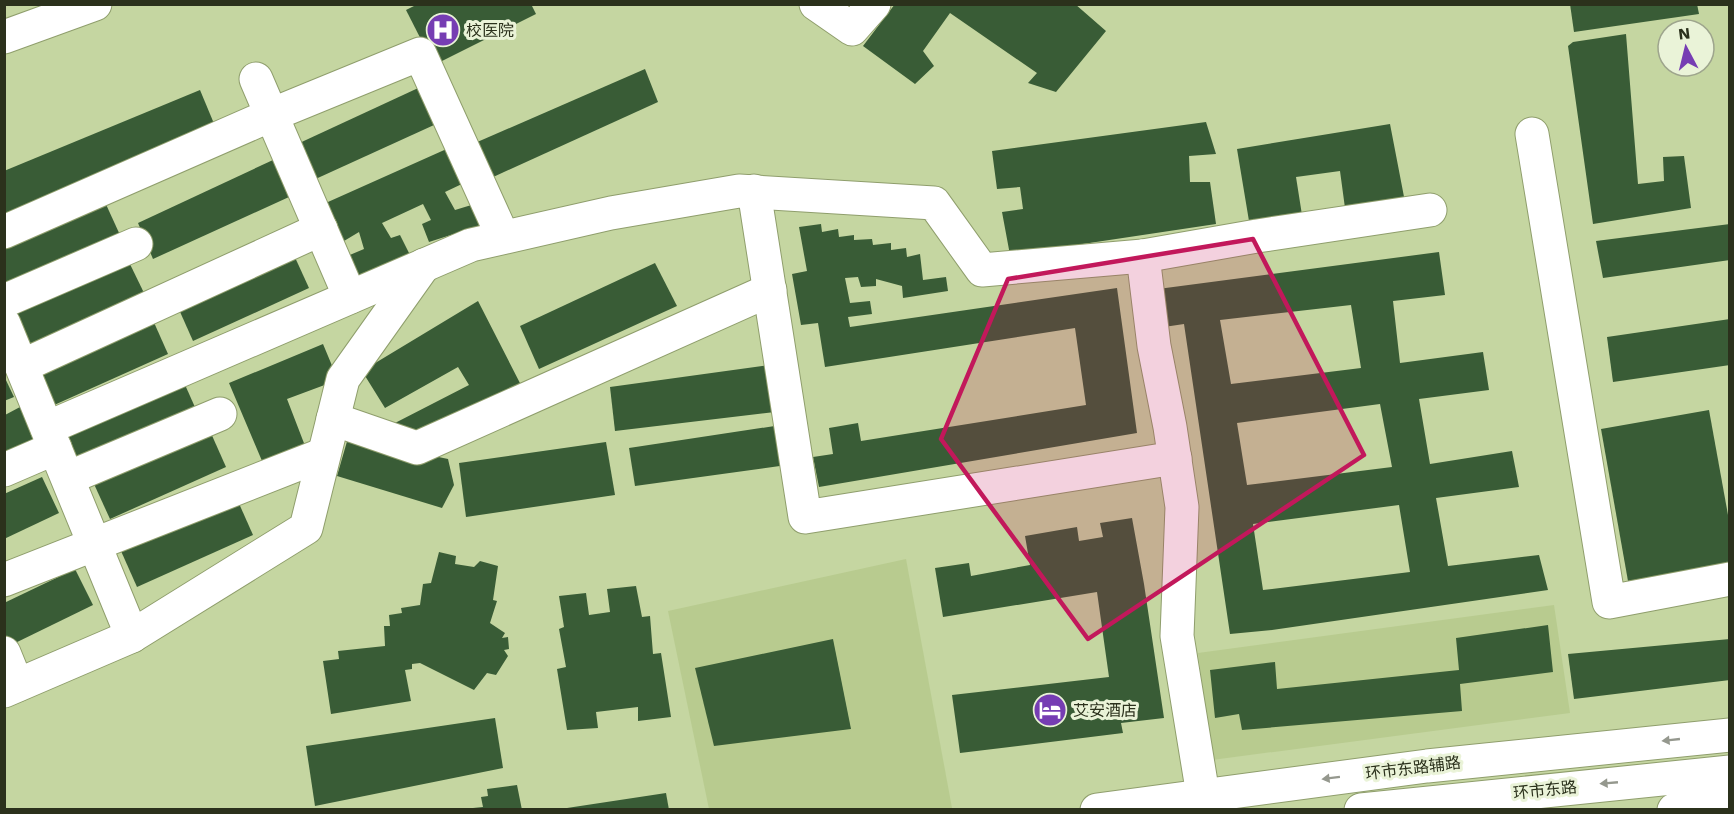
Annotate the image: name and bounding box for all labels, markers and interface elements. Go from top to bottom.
hospital icon: 校医院 [425,12,461,48]
north arrow [1656,18,1716,78]
place label: 校医院 [466,21,514,40]
text: N [1677,23,1691,44]
hotel icon: 艾安酒店 [1032,692,1068,728]
place label: 艾安酒店 [1073,701,1137,720]
one-way arrow [1662,735,1681,745]
street label: 环市东路辅路 [1364,753,1462,783]
one-way arrow [1322,774,1341,783]
street label: 环市东路 [1512,777,1578,803]
one-way arrow [1599,778,1618,788]

